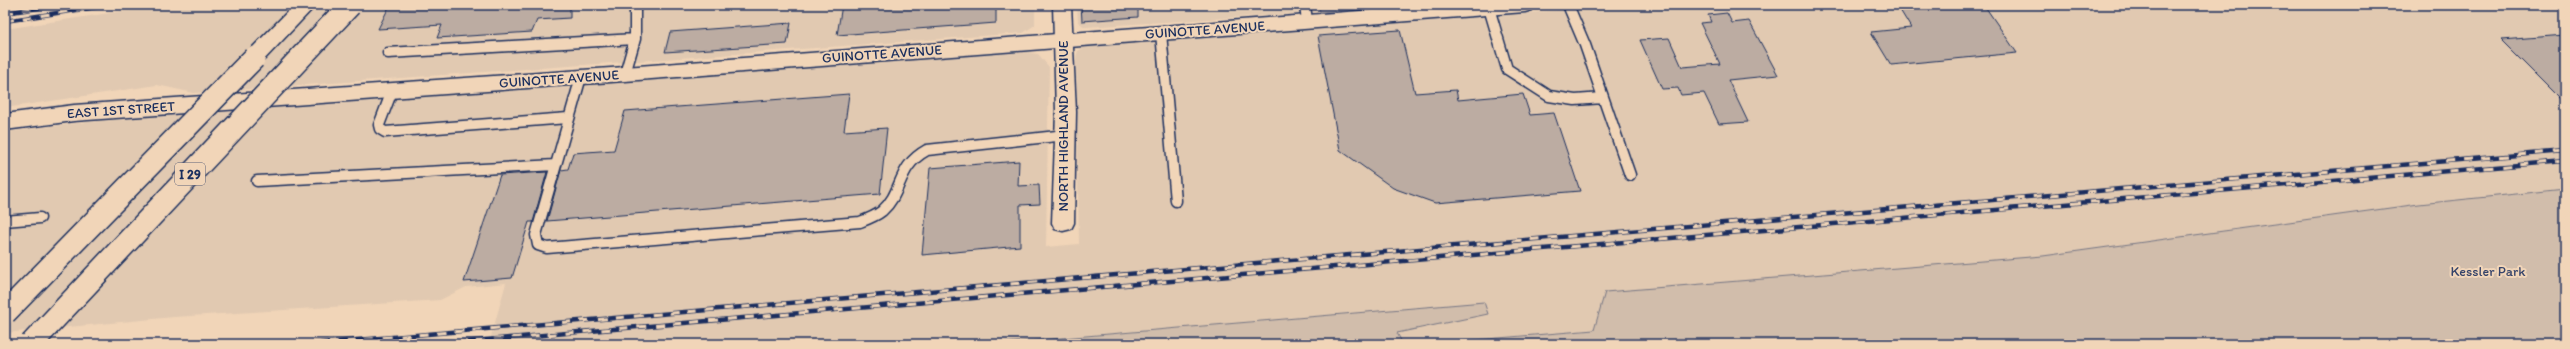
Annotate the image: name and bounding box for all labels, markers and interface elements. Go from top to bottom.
street label: GUINOTTE AVENUE [1144,17,1266,43]
street label: NORTH HIGHLAND AVENUE [1055,40,1072,212]
street label: GUINOTTE AVENUE [821,41,943,67]
street label: GUINOTTE AVENUE [498,66,620,92]
street label: EAST 1ST STREET [66,98,176,122]
road number: I 29 [175,163,205,185]
park label: Kessler Park [2450,263,2526,280]

